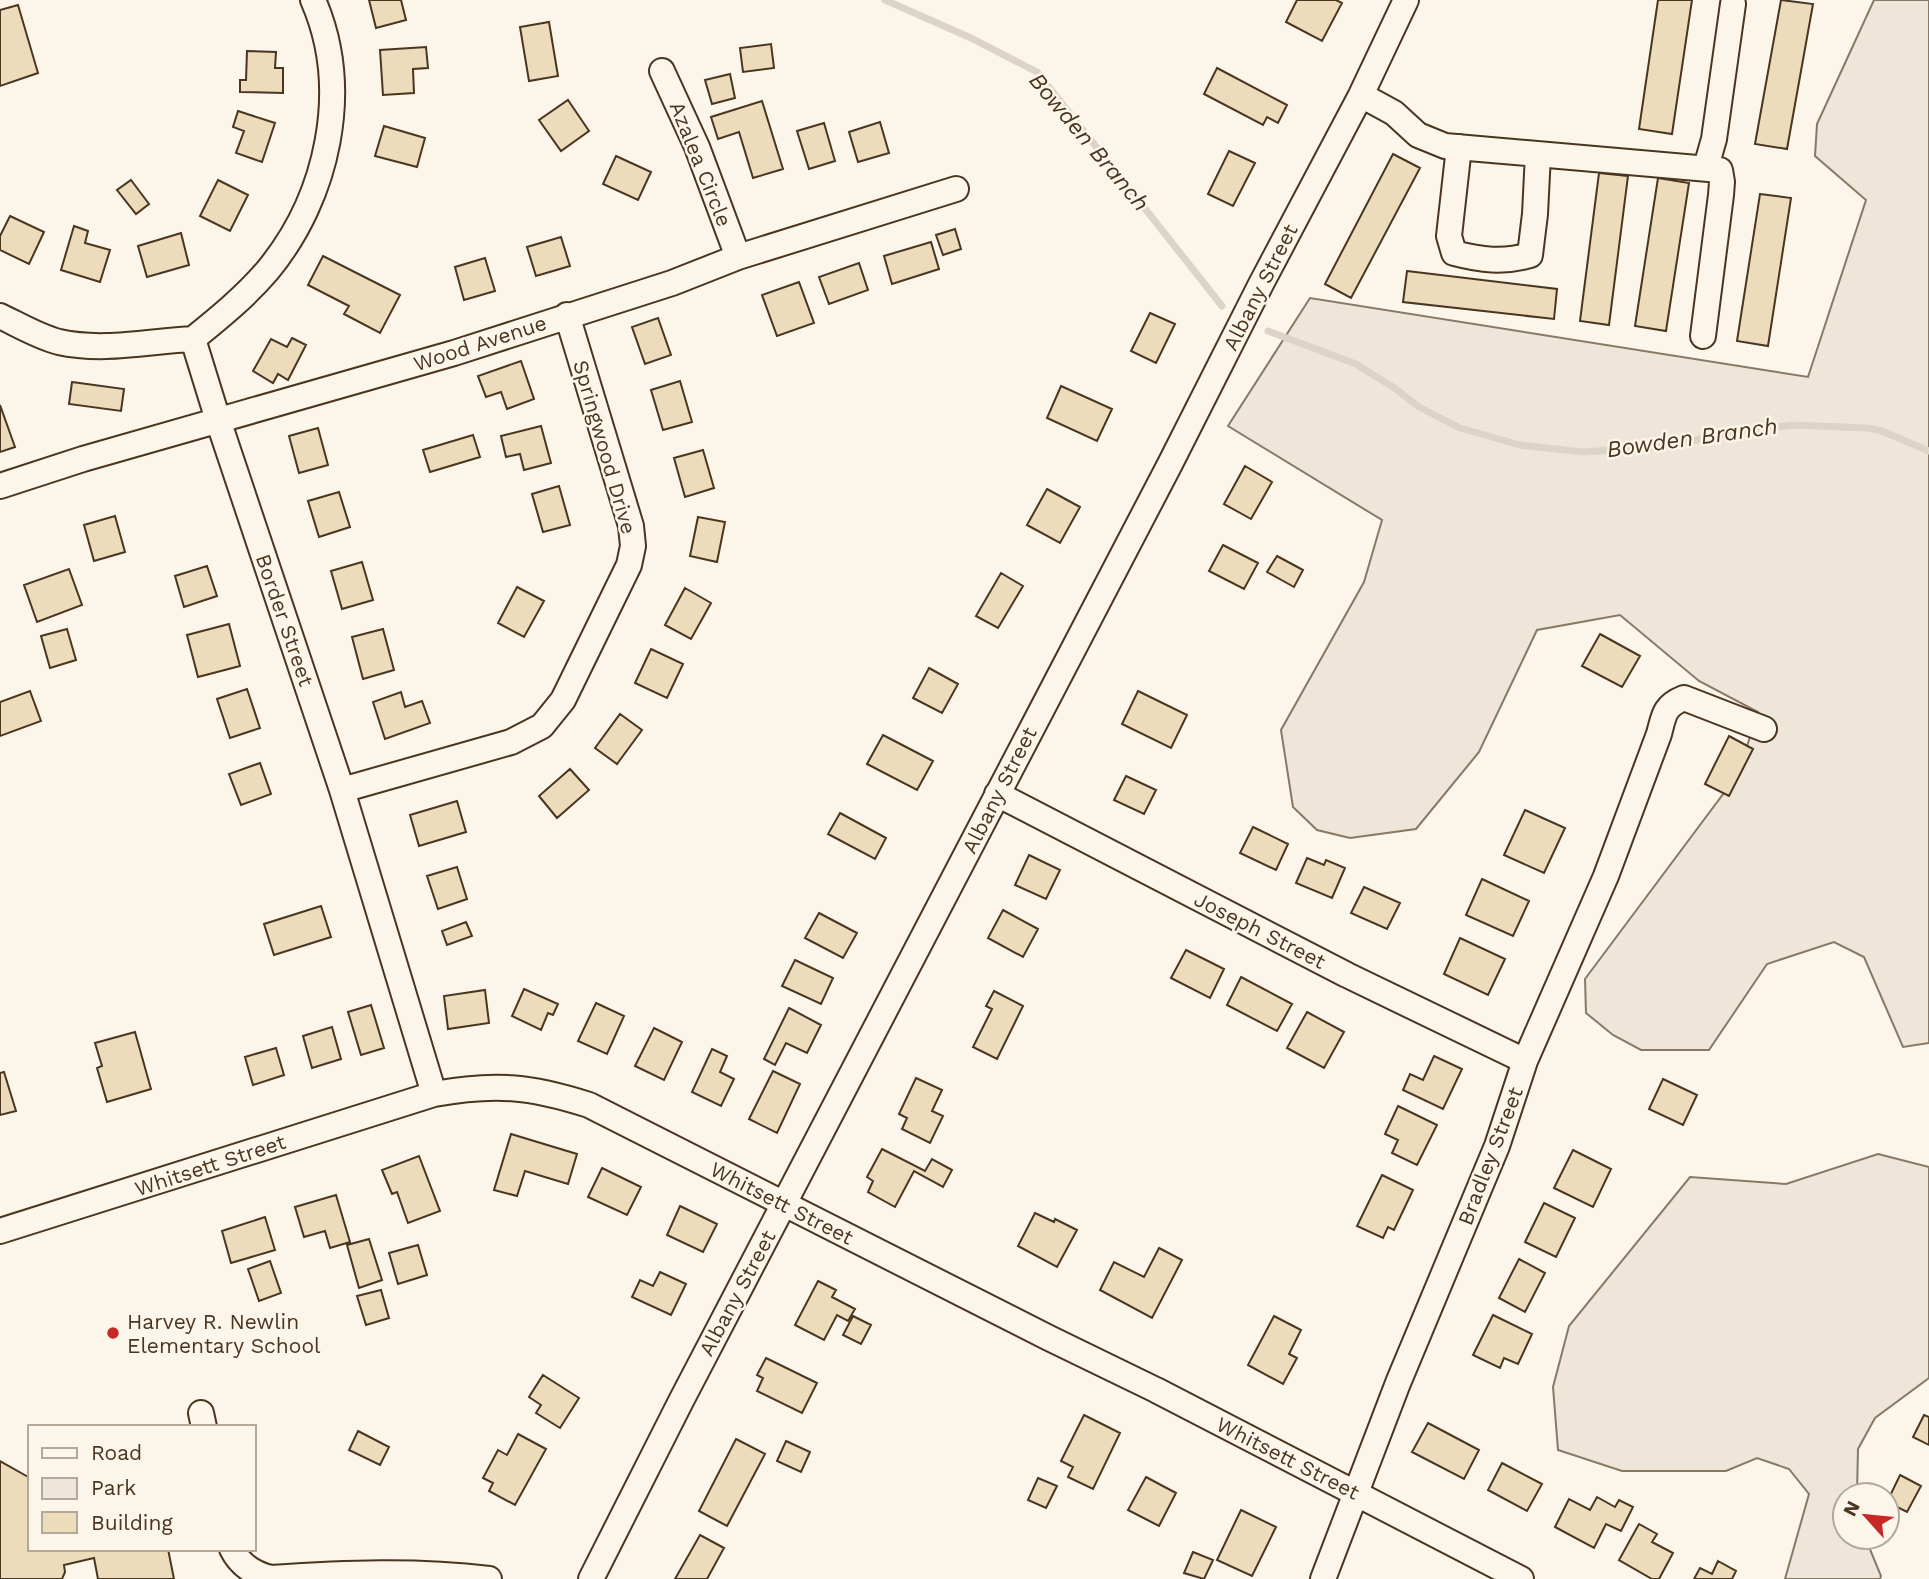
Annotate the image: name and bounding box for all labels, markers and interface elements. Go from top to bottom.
water label: Bowden Branch [1023,67,1155,217]
street label: Azalea Circle [665,98,737,230]
street label: Albany Street [1217,219,1303,354]
street label: Wood Avenue [410,310,550,376]
street label: Springwood Drive [568,357,642,537]
water label: Bowden Branch [1605,413,1779,463]
street label: Border Street [251,551,319,690]
street label: Albany Street [956,722,1042,857]
street label: Joseph Street [1190,886,1330,974]
street label: Bradley Street [1452,1083,1528,1229]
street label: Whitsett Street [131,1129,289,1201]
street label: Whitsett Street [706,1156,858,1250]
street label: Albany Street [693,1226,781,1360]
place label: Harvey R. Newlin Elementary School [127,1309,321,1358]
marker: Harvey R. Newlin Elementary School [105,1325,121,1341]
street label: Whitsett Street [1212,1411,1364,1505]
legend [28,1425,256,1551]
text: Road [91,1440,142,1465]
text: Park [91,1475,136,1500]
north arrow [1831,1481,1901,1551]
text: N [1838,1497,1865,1520]
text: Building [91,1510,173,1535]

